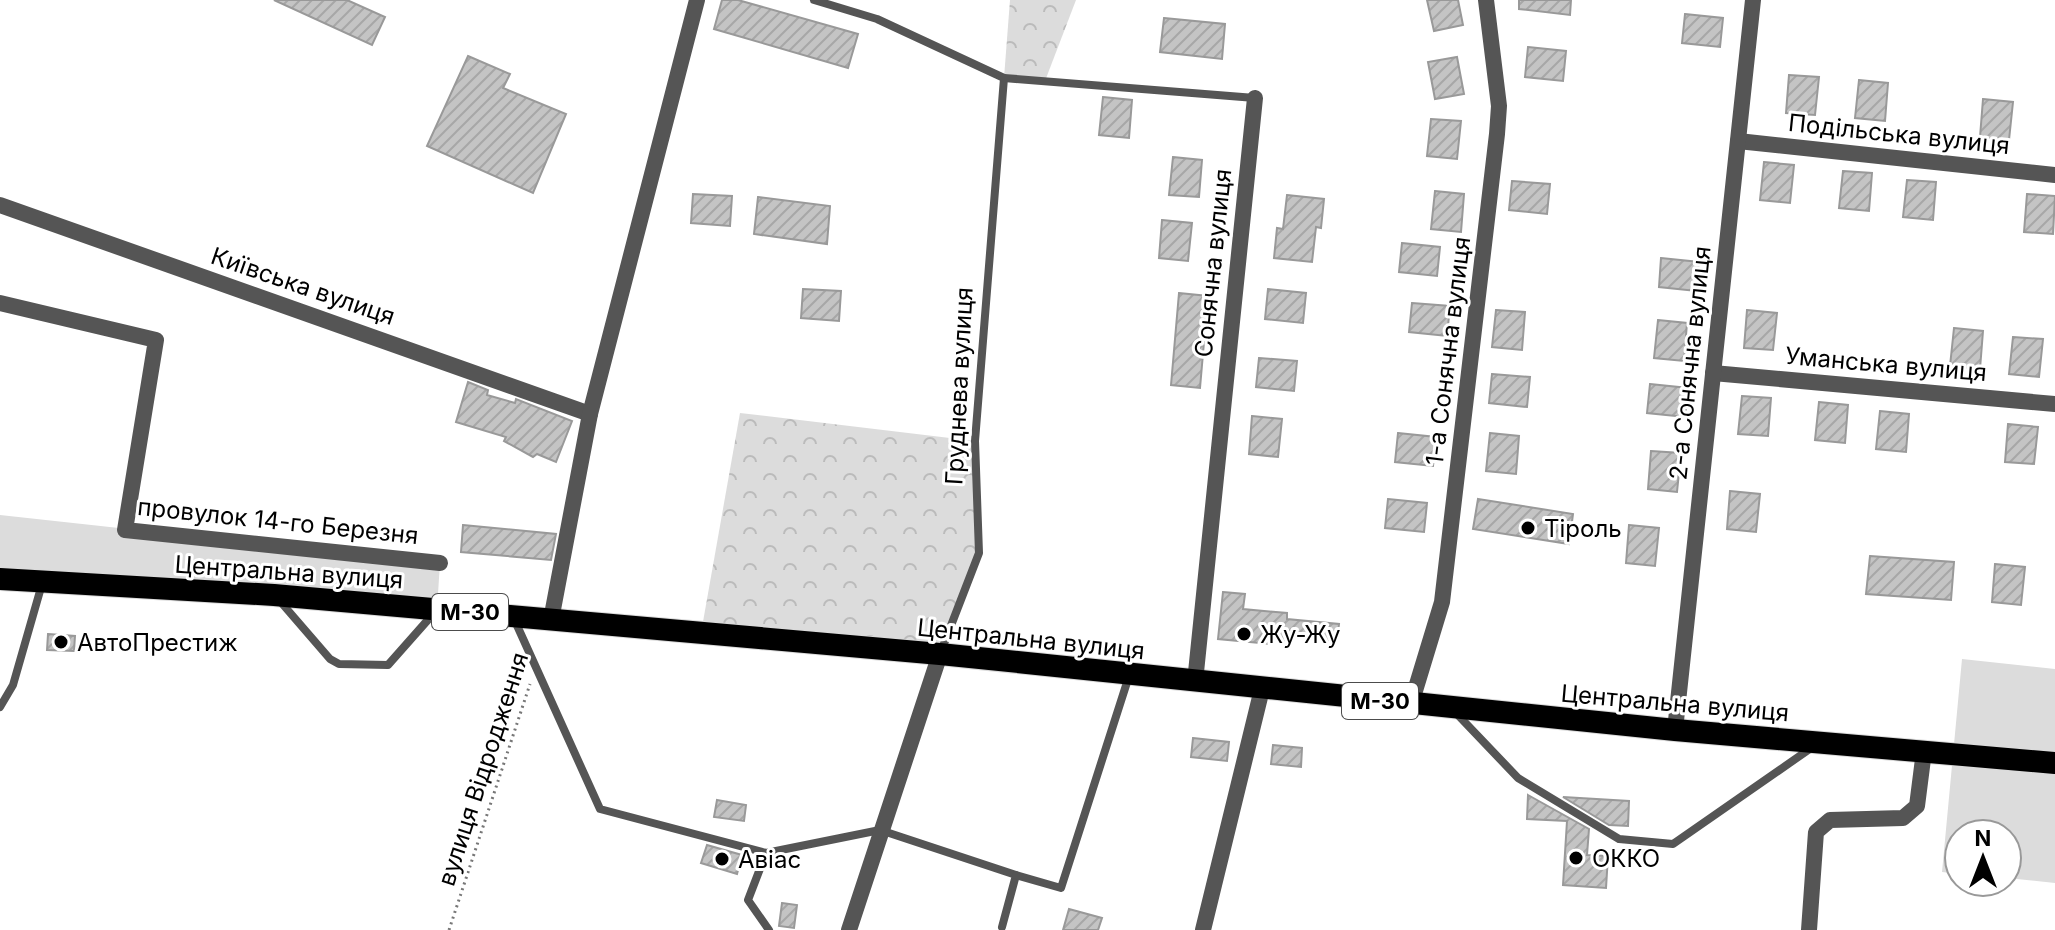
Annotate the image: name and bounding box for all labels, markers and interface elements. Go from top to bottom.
street label: Подільська вулиця [1787,108,2011,160]
street label: Сонячна вулиця [1189,167,1237,359]
street label: 1-а Сонячна вулиця [1420,235,1476,467]
street label: Київська вулиця [207,241,399,331]
street label: 2-а Сонячна вулиця [1663,245,1717,481]
street label: Груднева вулиця [939,286,979,486]
street label: Уманська вулиця [1784,341,1988,387]
street label: провулок 14-го Березня [136,492,420,550]
place label: Тіроль [1544,514,1622,543]
marker: Тіроль [1519,519,1537,537]
street label: Центральна вулиця [174,550,404,594]
road number: М-30 [432,594,508,630]
street label: Центральна вулиця [916,613,1146,665]
place label: Жу-Жу [1260,620,1341,649]
marker: Жу-Жу [1235,625,1253,643]
place label: АвтоПрестиж [77,628,238,657]
marker: АвтоПрестиж [52,633,70,651]
street label: вулиця Відродження [432,649,534,889]
street label: Центральна вулиця [1560,679,1790,727]
road number: М-30 [1342,683,1418,719]
north arrow [1943,818,2023,898]
text: N [1975,825,1991,851]
place label: ОККО [1592,844,1660,873]
place label: Авіас [738,845,801,874]
marker: ОККО [1567,849,1585,867]
marker: Авіас [713,850,731,868]

